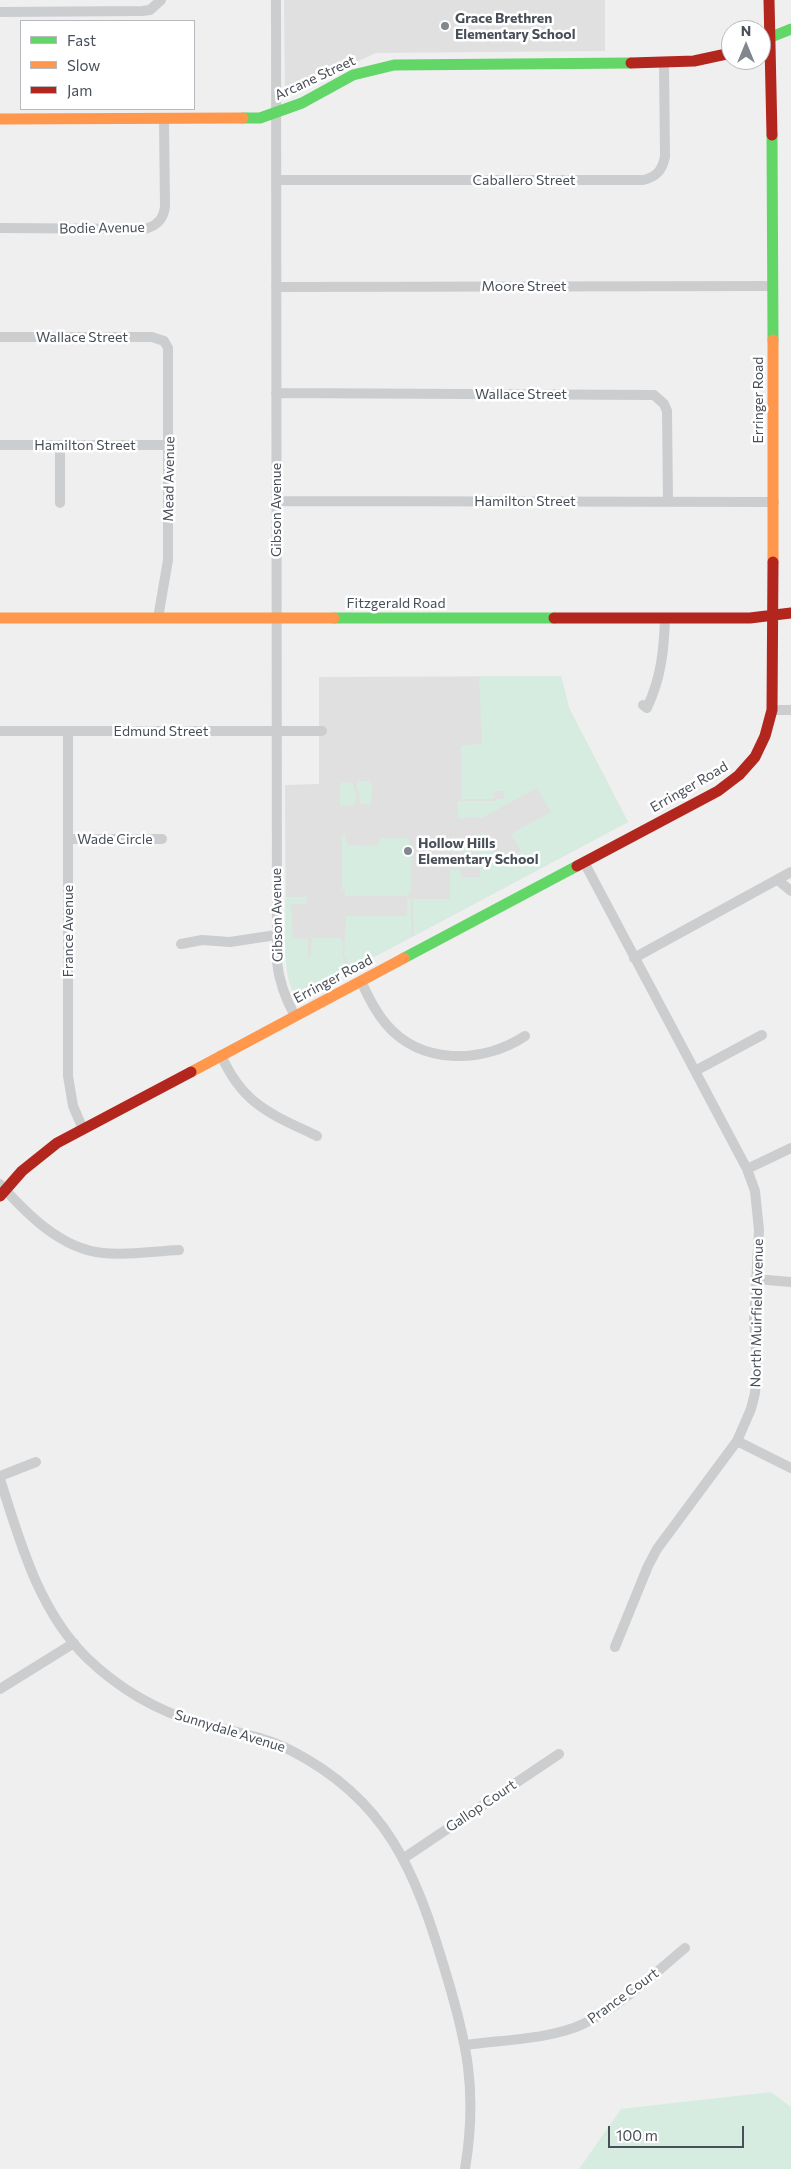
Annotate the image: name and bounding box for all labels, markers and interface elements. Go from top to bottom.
place label: Grace Brethren Elementary School [455,10,575,42]
legend [20,20,195,110]
marker: Grace Brethren Elementary School [439,20,451,32]
north arrow [721,20,771,70]
text: N [741,22,751,39]
text: Fast [67,31,96,49]
street label: Arcane Street [272,52,358,104]
text: Slow [67,56,100,74]
text: Jam [67,81,92,99]
street label: Caballero Street [473,172,575,188]
street label: Bodie Avenue [59,219,145,237]
street label: Moore Street [481,278,567,294]
street label: Wallace Street [36,329,128,345]
street label: Erringer Road [750,357,766,443]
street label: Wallace Street [475,386,567,402]
street label: Mead Avenue [160,436,178,522]
street label: Hamilton Street [34,437,136,453]
street label: Gibson Avenue [268,463,284,557]
street label: Hamilton Street [474,493,576,509]
street label: Fitzgerald Road [347,595,445,611]
street label: Edmund Street [114,723,208,739]
street label: Erringer Road [647,758,731,816]
street label: Wade Circle [77,831,153,847]
place label: Hollow Hills Elementary School [418,835,538,868]
marker: Hollow Hills Elementary School [402,845,414,857]
street label: Gibson Avenue [268,868,286,962]
street label: France Avenue [60,885,76,977]
street label: Erringer Road [291,951,375,1007]
street label: North Muirfield Avenue [747,1238,767,1388]
street label: Sunnydale Avenue [173,1706,287,1756]
street label: Gallop Court [443,1776,519,1836]
street label: Prance Court [584,1965,662,2027]
scale bar [611,2116,747,2148]
text: 100 m [616,2126,658,2144]

